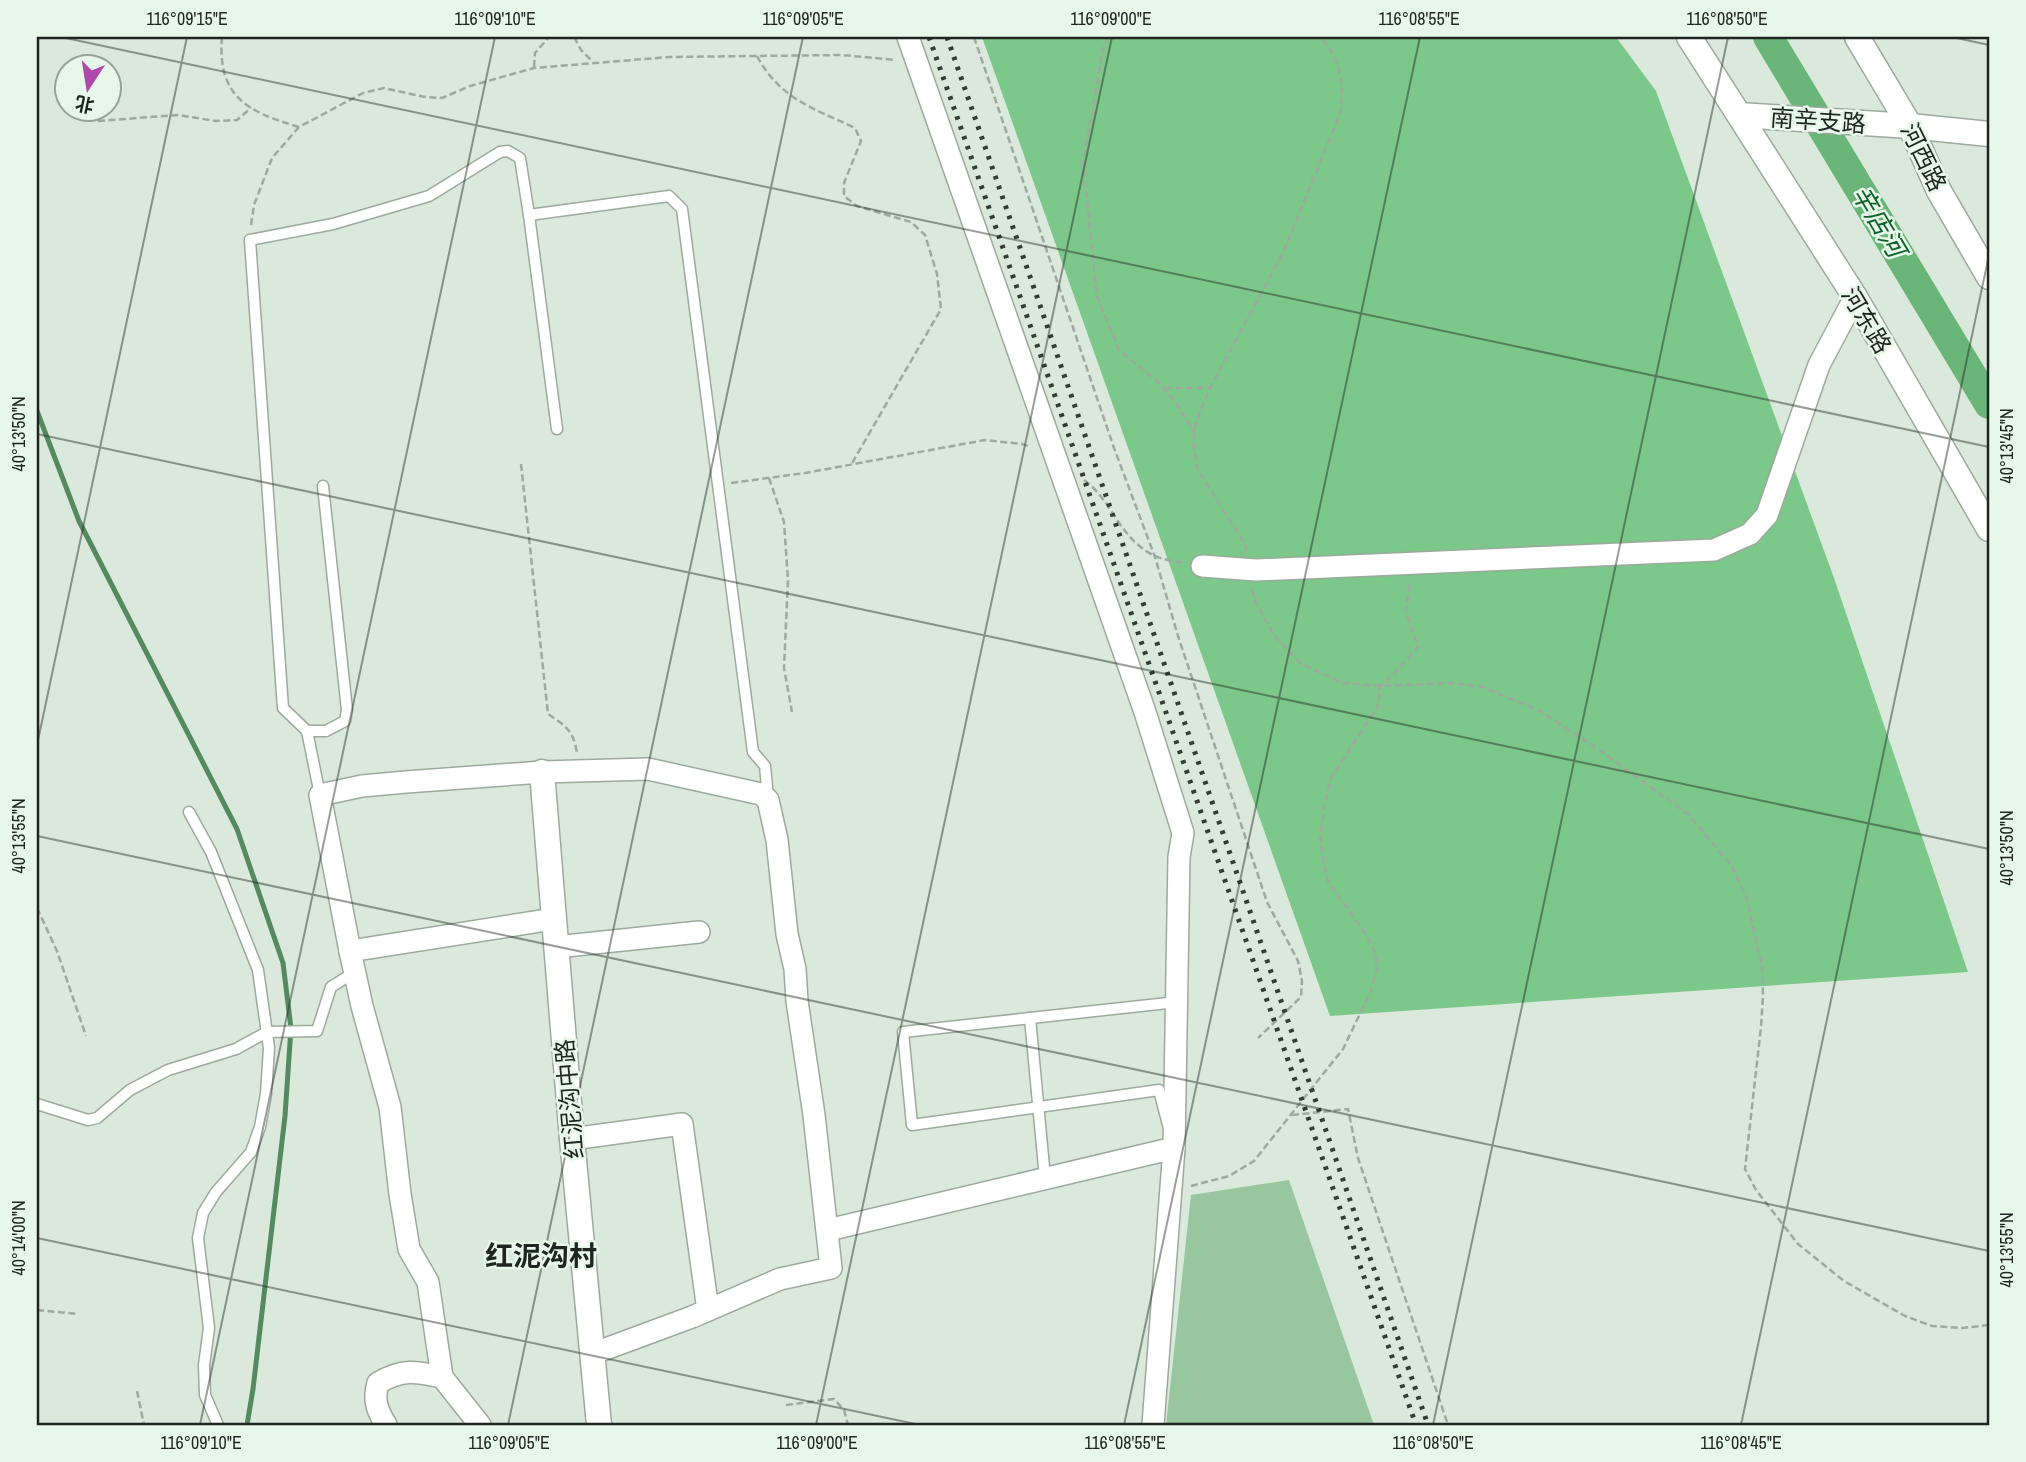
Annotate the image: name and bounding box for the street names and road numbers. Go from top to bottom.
street label: 南辛支路 [1769,101,1867,139]
street label: 河西路 [1894,118,1954,196]
street label: 河东路 [1835,281,1899,359]
street label: 红泥沟中路 [548,1038,590,1160]

